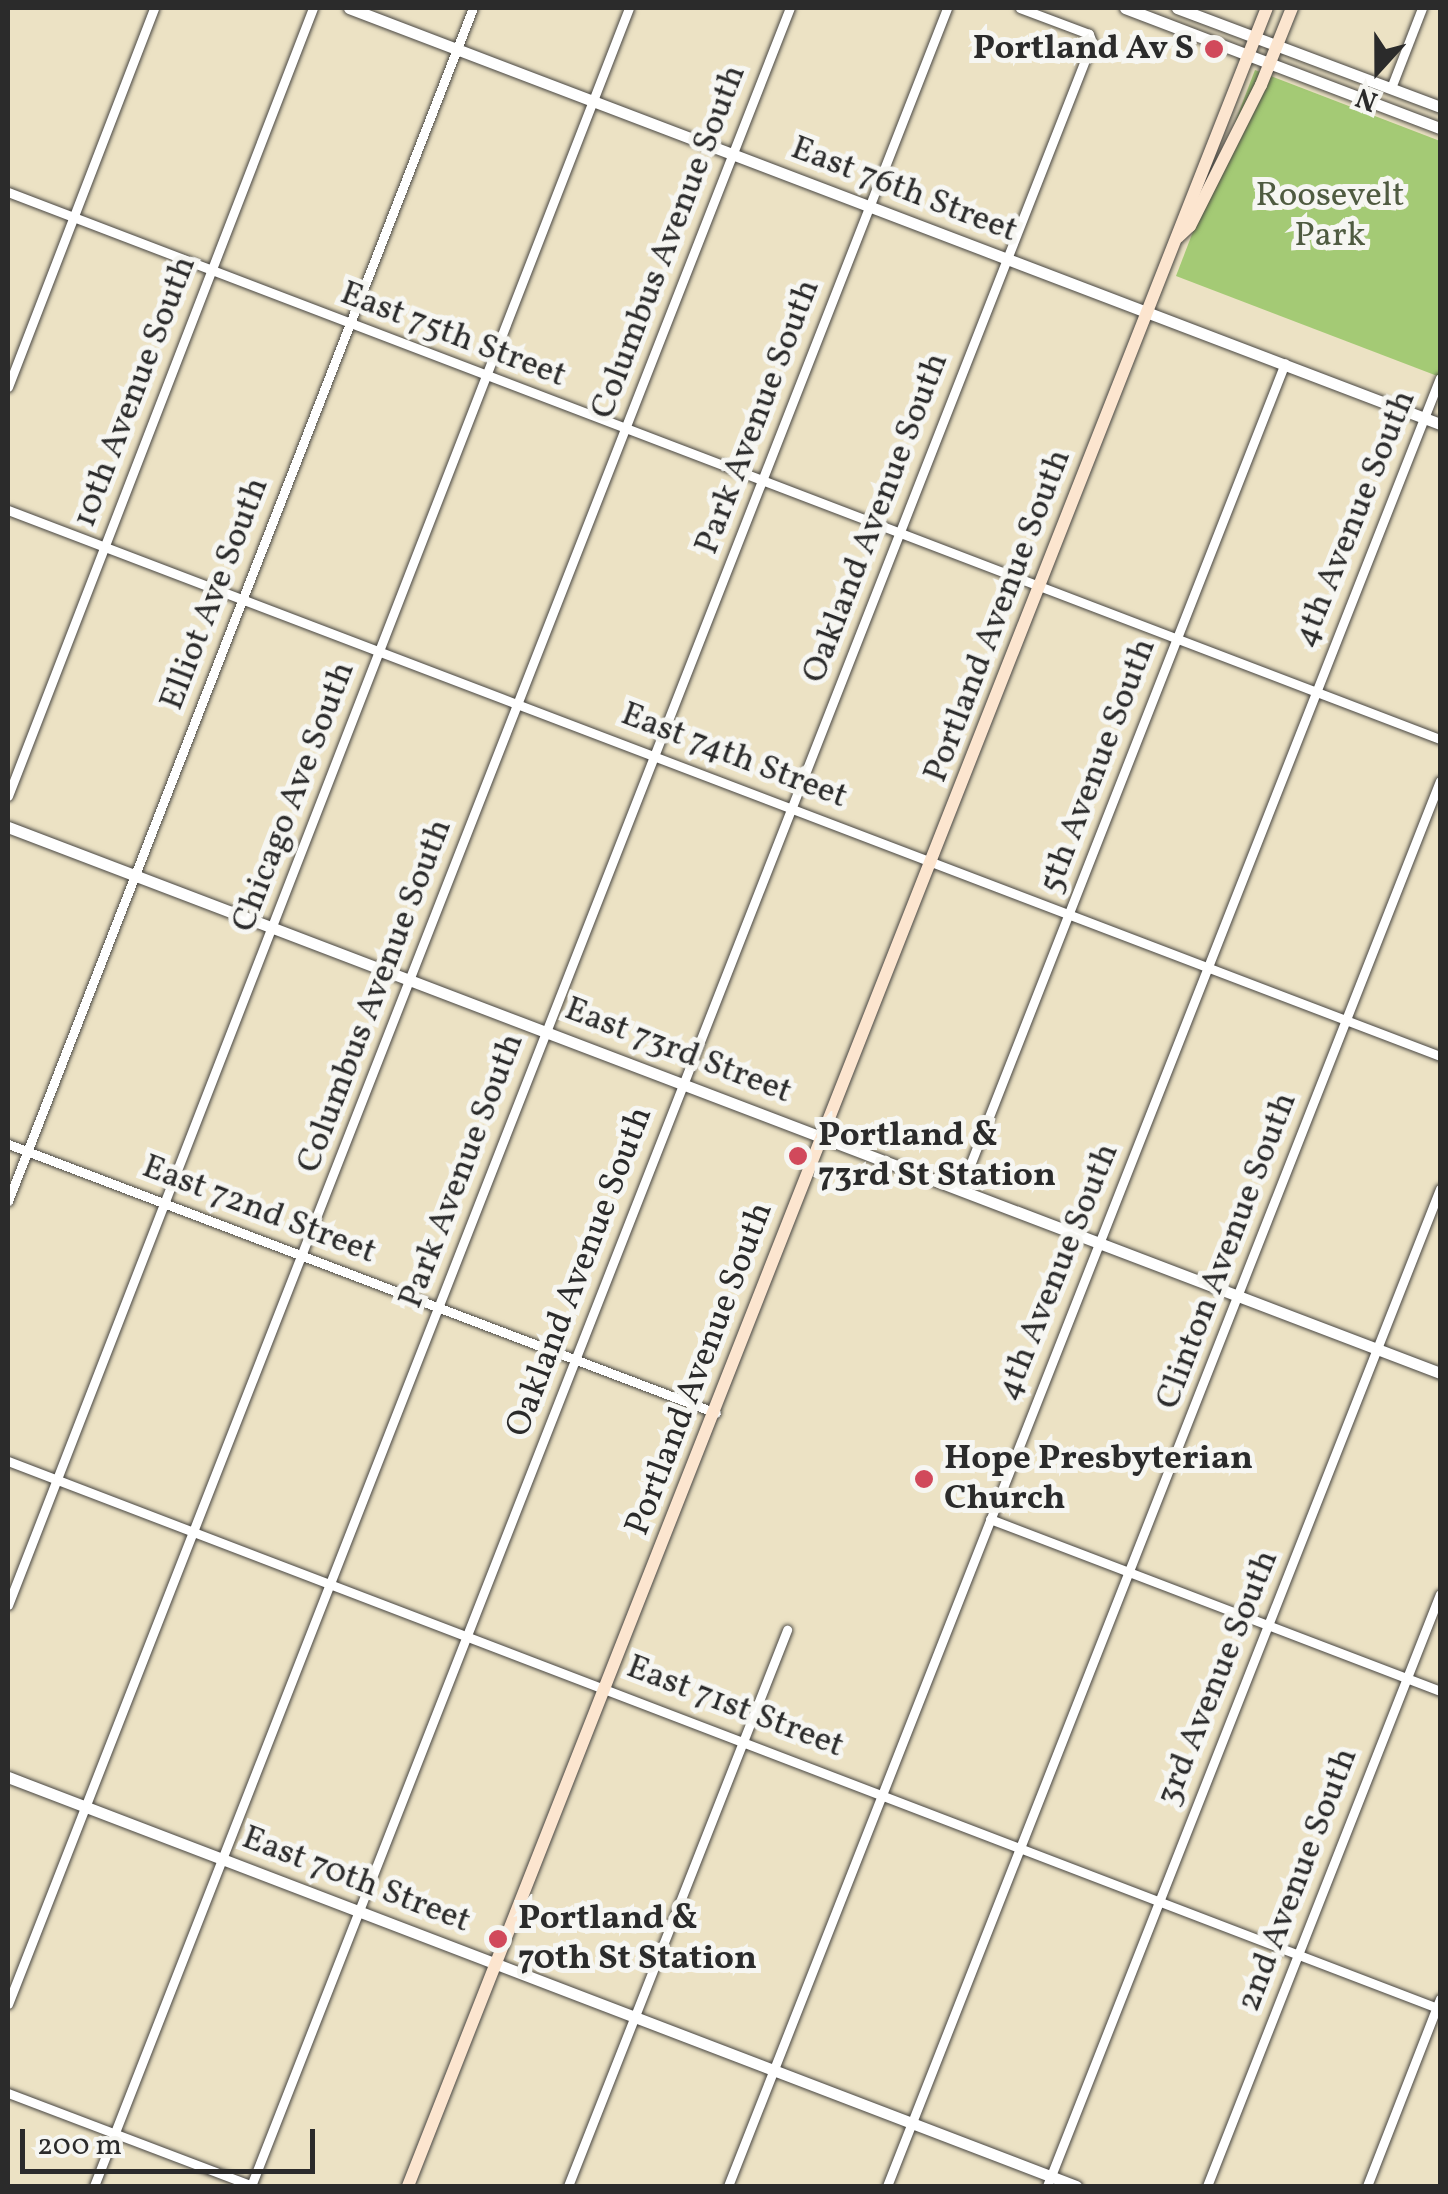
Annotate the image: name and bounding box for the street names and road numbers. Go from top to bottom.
street label: Columbus Avenue South [582,59,756,425]
street label: East 76th Street [785,128,1023,252]
street label: 10th Avenue South [64,250,206,534]
street label: East 75th Street [334,273,572,397]
street label: Park Avenue South [686,274,830,560]
street label: Oakland Avenue South [794,347,958,689]
street label: 4th Avenue South [1284,384,1426,654]
street label: Portland Avenue South [915,444,1081,788]
street label: Elliot Ave South [151,472,279,716]
street label: 5th Avenue South [1030,633,1166,899]
street label: Chicago Ave South [223,656,365,938]
street label: East 74th Street [615,694,853,818]
street label: Columbus Avenue South [288,813,462,1179]
street label: East 73rd Street [559,988,797,1114]
street label: Park Avenue South [390,1028,534,1314]
street label: Clinton Avenue South [1147,1087,1307,1415]
street label: Oakland Avenue South [498,1101,662,1443]
street label: 4th Avenue South [987,1137,1129,1407]
street label: East 72nd Street [136,1146,382,1274]
street label: Portland Avenue South [617,1197,783,1541]
street label: 3rd Avenue South [1148,1544,1288,1812]
street label: East 71st Street [620,1646,850,1768]
street label: 2nd Avenue South [1228,1742,1368,2018]
street label: East 70th Street [236,1817,476,1943]

